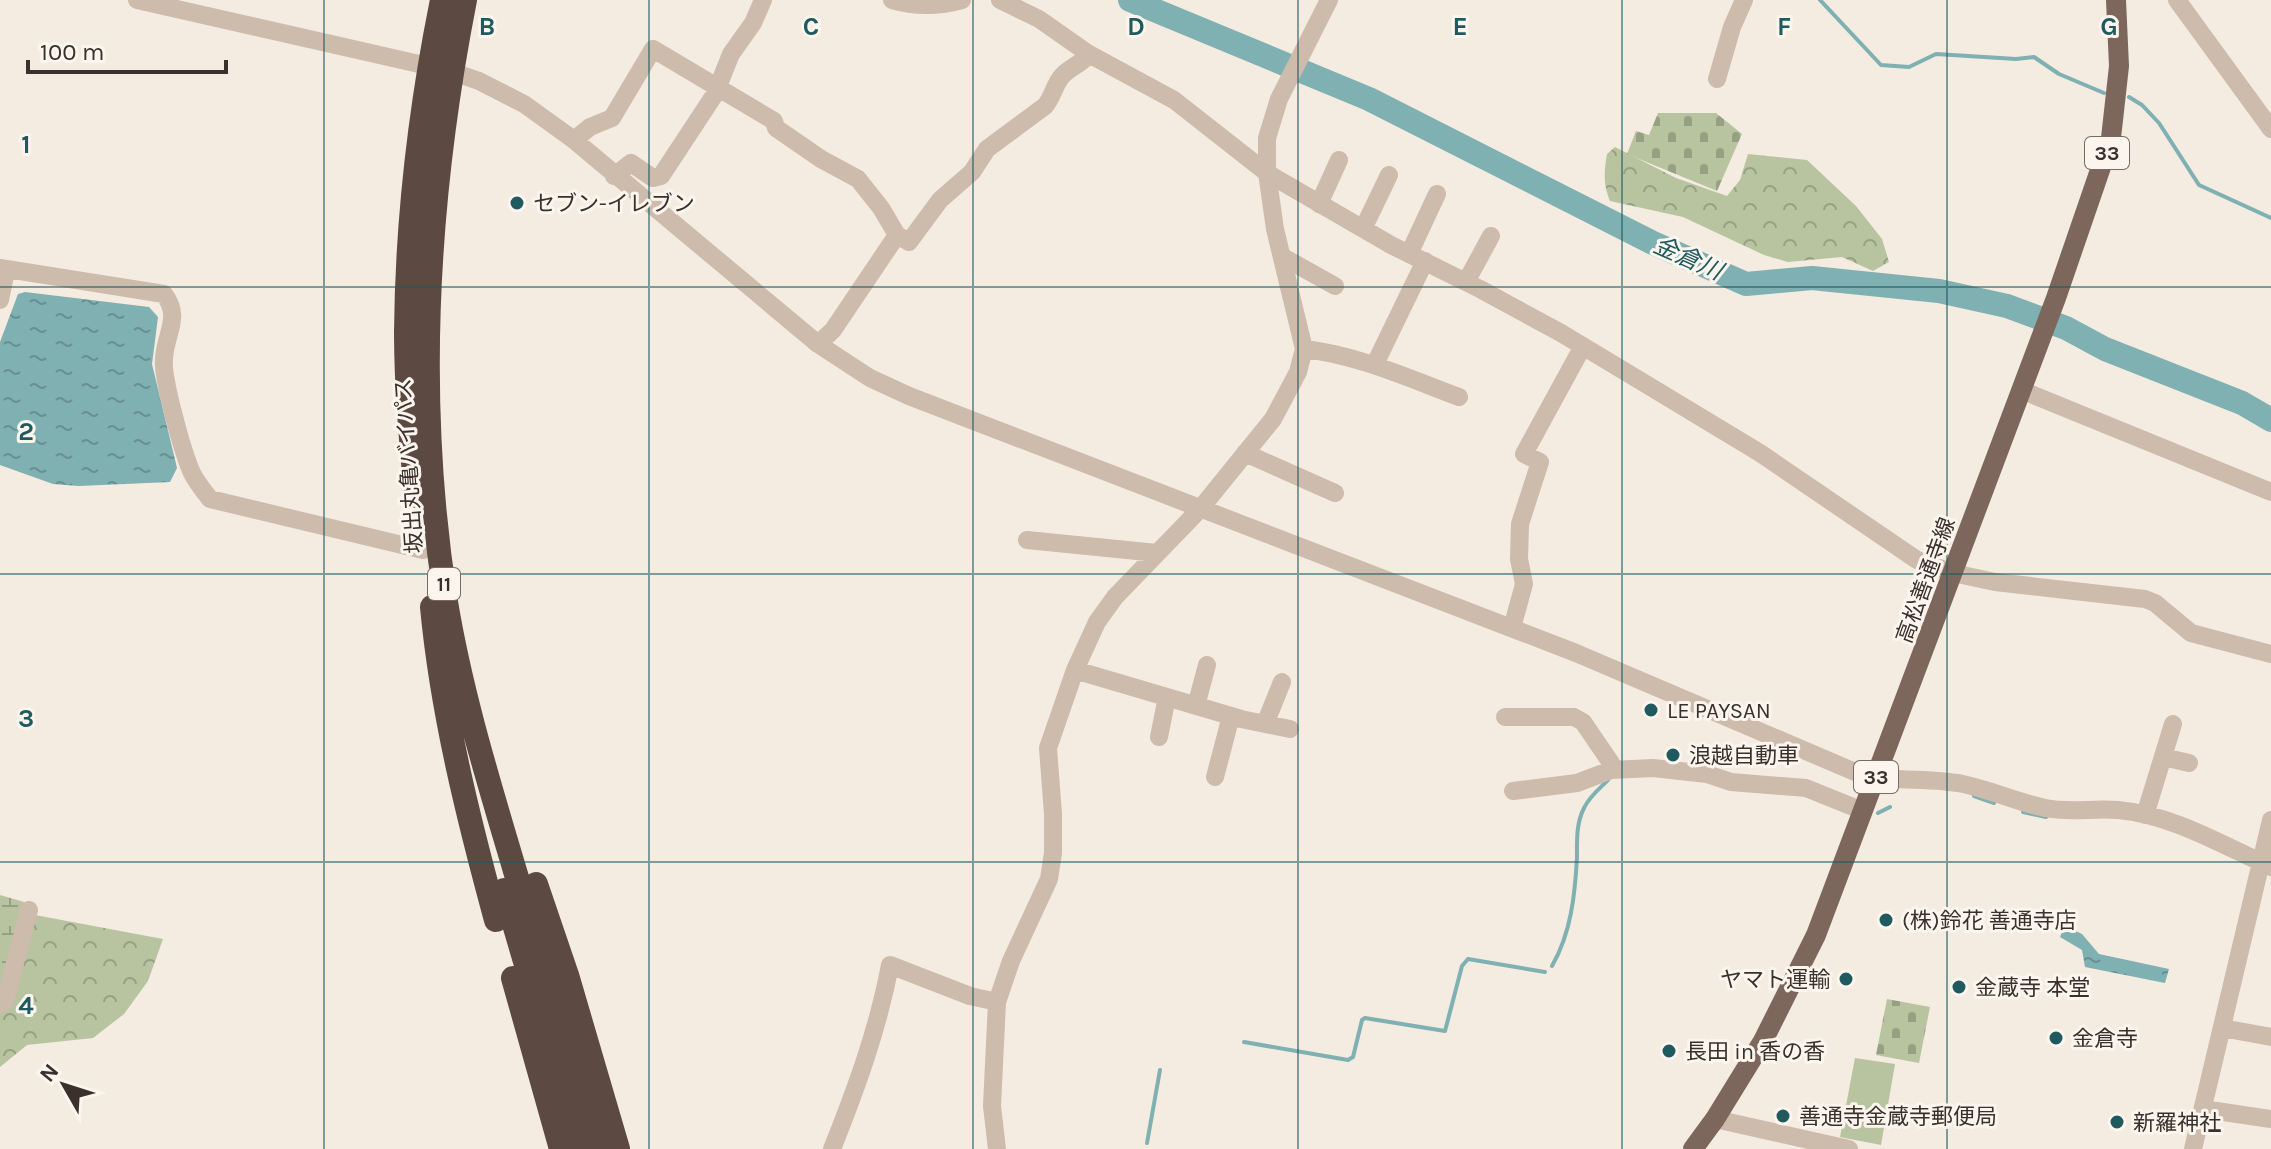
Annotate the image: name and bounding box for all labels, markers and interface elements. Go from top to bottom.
text: B [479,11,495,42]
text: C [803,11,819,42]
text: D [1127,11,1145,42]
text: E [1452,11,1468,42]
text: F [1777,11,1791,42]
text: G [2100,11,2118,42]
scale bar [28,24,226,74]
text: 100 m [40,38,105,66]
text: 1 [21,129,31,160]
road number: 33 [2085,137,2129,169]
place label: セブン-イレブン [533,191,695,217]
marker: セブン-イレブン [508,194,526,212]
water label: 金倉川 [1649,231,1729,287]
street label: 坂出丸亀バイパス [390,377,428,554]
text: 2 [18,416,34,447]
street label: 高松善通寺線 [1891,514,1961,647]
road number: 11 [428,568,460,600]
place label: LE PAYSAN [1667,698,1771,724]
marker: LE PAYSAN [1642,701,1660,719]
text: 3 [18,703,34,734]
place label: 浪越自動車 [1689,743,1799,769]
marker: 浪越自動車 [1664,746,1682,764]
road number: 33 [1854,761,1898,793]
place label: (株)鈴花 善通寺店 [1902,908,2077,934]
marker: (株)鈴花 善通寺店 [1877,911,1895,929]
place label: ヤマト運輸 [1720,967,1830,993]
marker: ヤマト運輸 [1837,970,1855,988]
place label: 金蔵寺 本堂 [1975,975,2090,1001]
marker: 金蔵寺 本堂 [1950,978,1968,996]
text: 4 [18,990,34,1021]
place label: 金倉寺 [2072,1026,2138,1052]
marker: 金倉寺 [2047,1029,2065,1047]
place label: 長田 in 香の香 [1685,1039,1825,1065]
marker: 長田 in 香の香 [1660,1042,1678,1060]
north arrow [24,1045,104,1125]
text: N [34,1059,64,1087]
place label: 善通寺金蔵寺郵便局 [1799,1104,1997,1130]
marker: 善通寺金蔵寺郵便局 [1774,1107,1792,1125]
place label: 新羅神社 [2133,1110,2221,1136]
marker: 新羅神社 [2108,1113,2126,1131]

